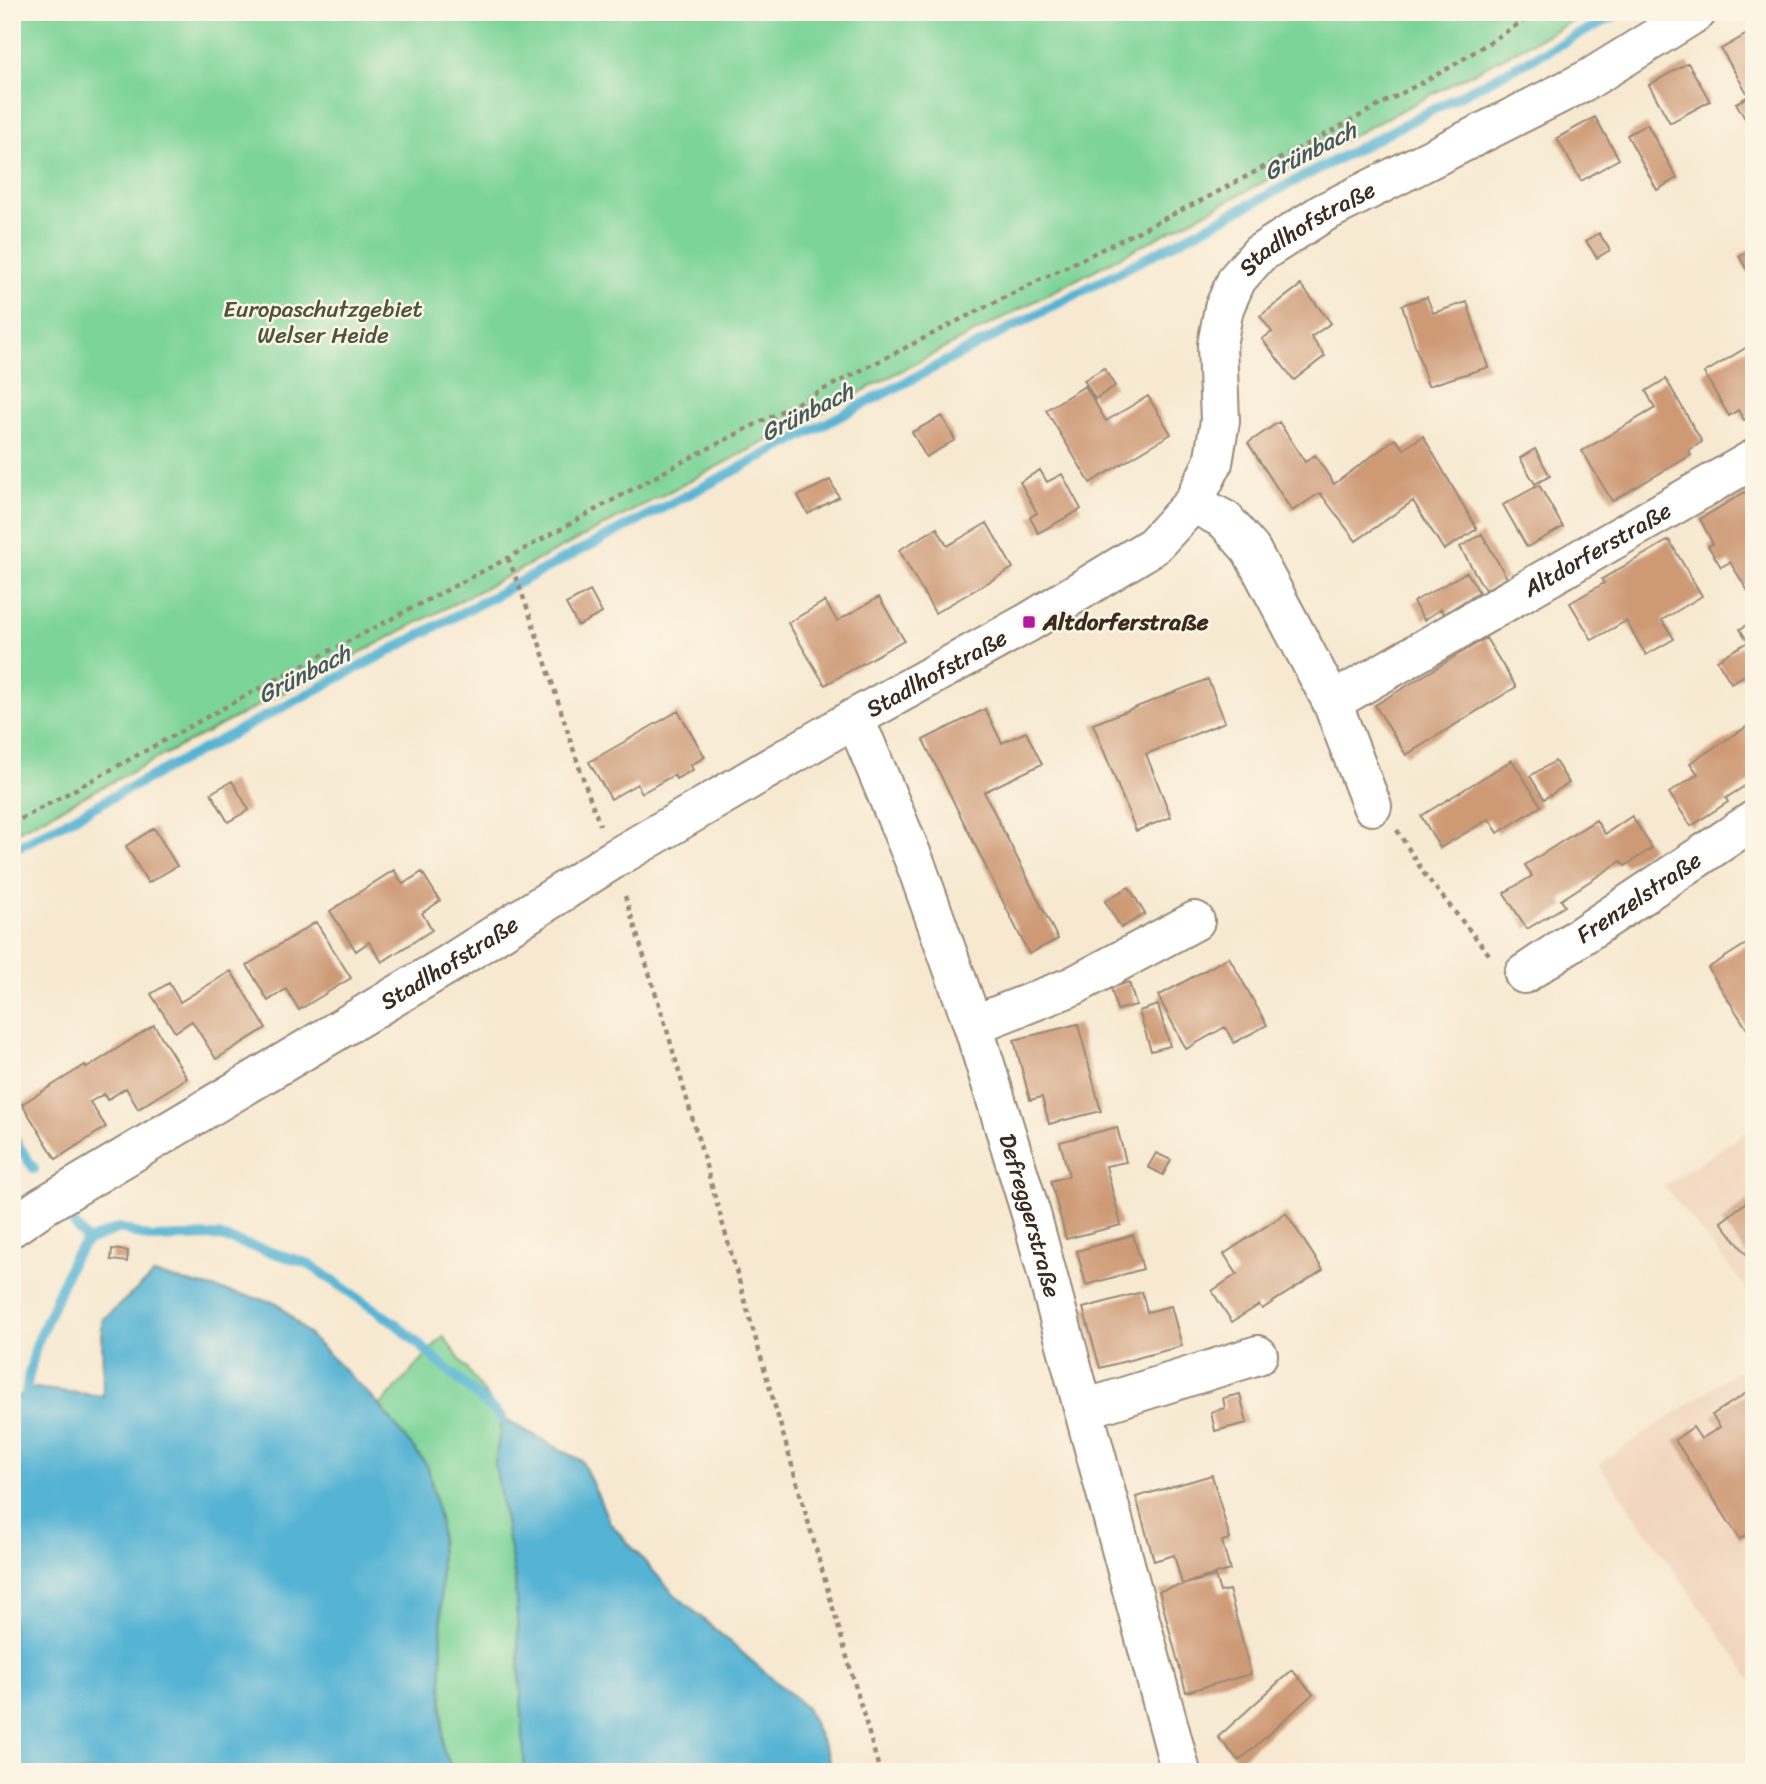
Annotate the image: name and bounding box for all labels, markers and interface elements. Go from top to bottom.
water label: Grünbach [1256,108,1366,192]
street label: Stadlhofstraße [1228,170,1383,286]
park label: Europaschutzgebiet Welser Heide [223,289,423,356]
water label: Grünbach [753,369,863,453]
street label: Altdorferstraße [1515,491,1680,609]
place label: Altdorferstraße [1042,602,1209,643]
marker: Altdorferstraße [1021,614,1037,630]
street label: Stadlhofstraße [858,618,1015,729]
water label: Grünbach [250,631,360,715]
street label: Frenzelstraße [1568,840,1710,955]
street label: Stadlhofstraße [372,904,527,1022]
street label: Defreggerstraße [987,1129,1073,1303]

